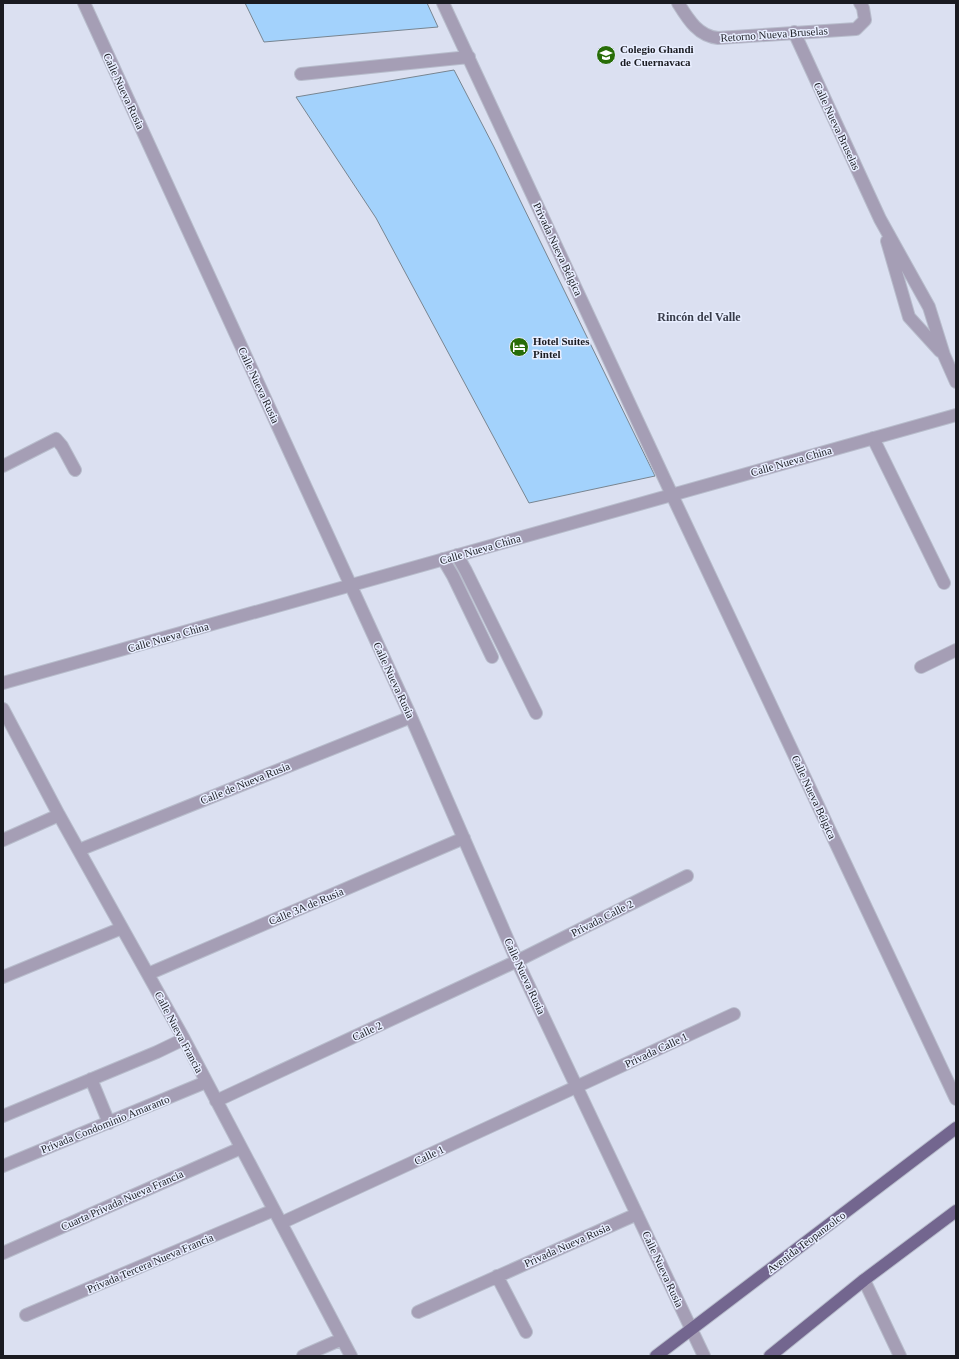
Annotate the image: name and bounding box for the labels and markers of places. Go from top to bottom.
place label: Colegio Ghandi de Cuernavaca [620,43,694,68]
school or university icon: Colegio Ghandi de Cuernavaca [595,44,617,66]
place label: Hotel Suites Pintel [533,335,590,360]
hotel icon: Hotel Suites Pintel [508,336,530,358]

